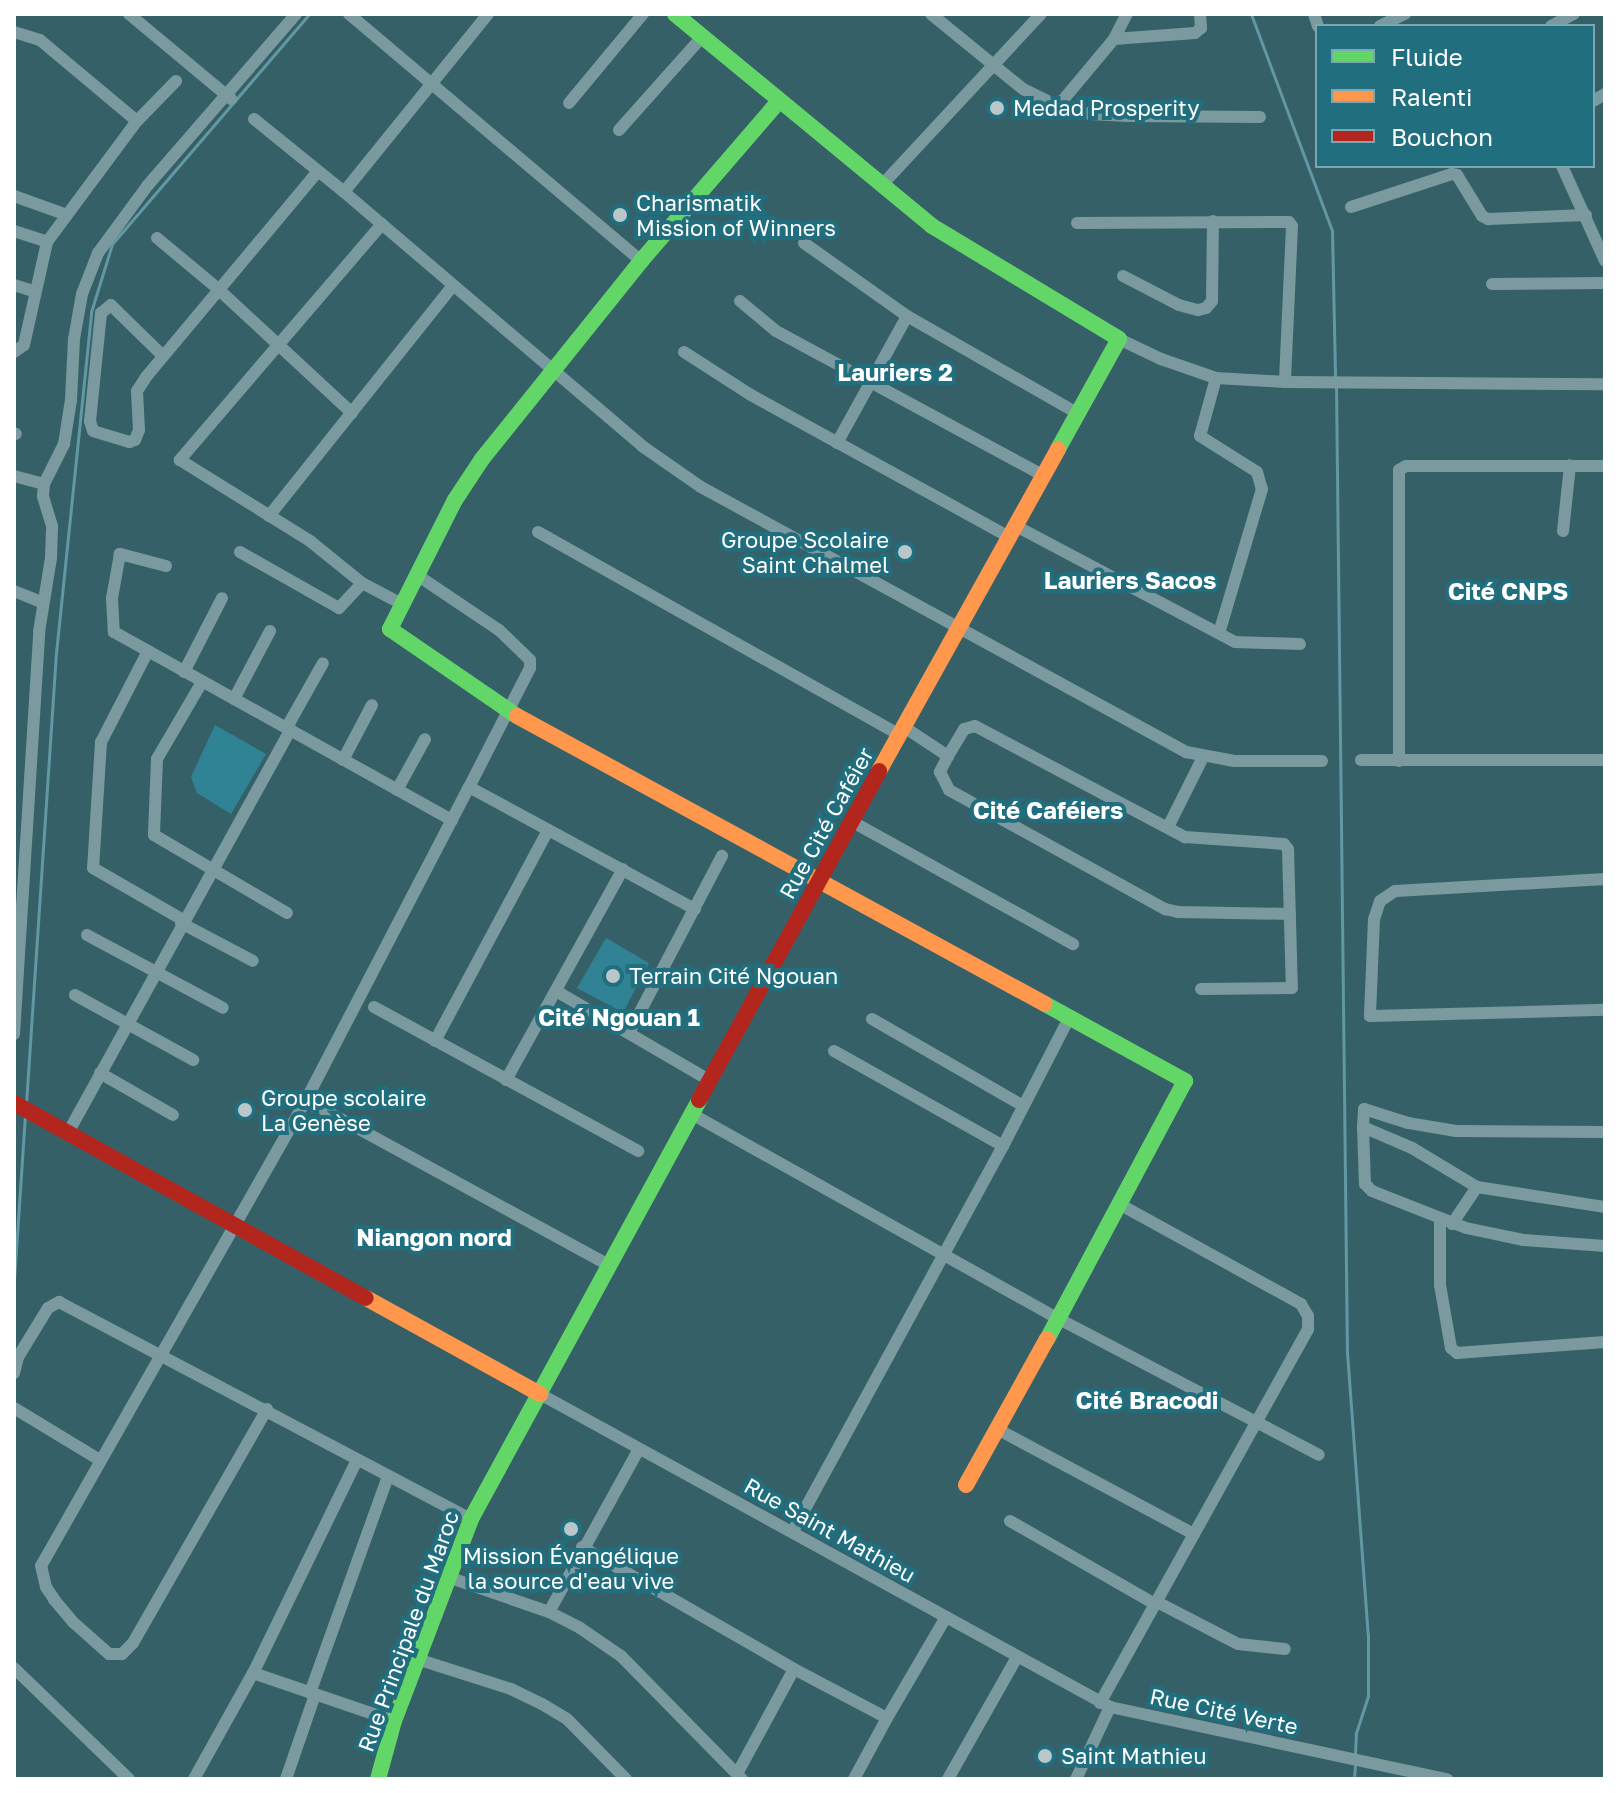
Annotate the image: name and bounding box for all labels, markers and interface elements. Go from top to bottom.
legend [1315,24,1595,168]
text: Fluide [1391,42,1463,71]
text: Ralenti [1391,82,1473,111]
place label: Medad Prosperity [1013,95,1200,121]
marker: Medad Prosperity [988,99,1006,117]
text: Bouchon [1391,122,1493,151]
place label: Charismatik Mission of Winners [636,189,836,240]
marker: Charismatik Mission of Winners [611,206,629,224]
district label: Lauriers 2 [837,358,953,386]
place label: Groupe Scolaire Saint Chalmel [721,526,889,578]
marker: Groupe Scolaire Saint Chalmel [896,543,914,561]
district label: Lauriers Sacos [1044,566,1216,594]
district label: Cité CNPS [1448,577,1568,605]
street label: Rue Cité Caféier [773,743,879,903]
district label: Cité Caféiers [973,796,1123,824]
place label: Terrain Cité Ngouan [629,963,838,989]
marker: Terrain Cité Ngouan [604,967,622,985]
district label: Cité Ngouan 1 [538,1003,700,1031]
place label: Groupe scolaire La Genèse [261,1084,427,1136]
marker: Groupe scolaire La Genèse [236,1101,254,1119]
district label: Niangon nord [356,1223,512,1251]
district label: Cité Bracodi [1076,1386,1218,1414]
street label: Rue Saint Mathieu [740,1472,920,1588]
street label: Rue Principale du Maroc [352,1507,464,1755]
marker: Mission Évangélique la source d'eau vive [562,1520,580,1538]
place label: Mission Évangélique la source d'eau vive [463,1542,679,1594]
street label: Rue Cité Verte [1148,1682,1300,1740]
place label: Saint Mathieu [1061,1743,1206,1769]
marker: Saint Mathieu [1036,1747,1054,1765]

